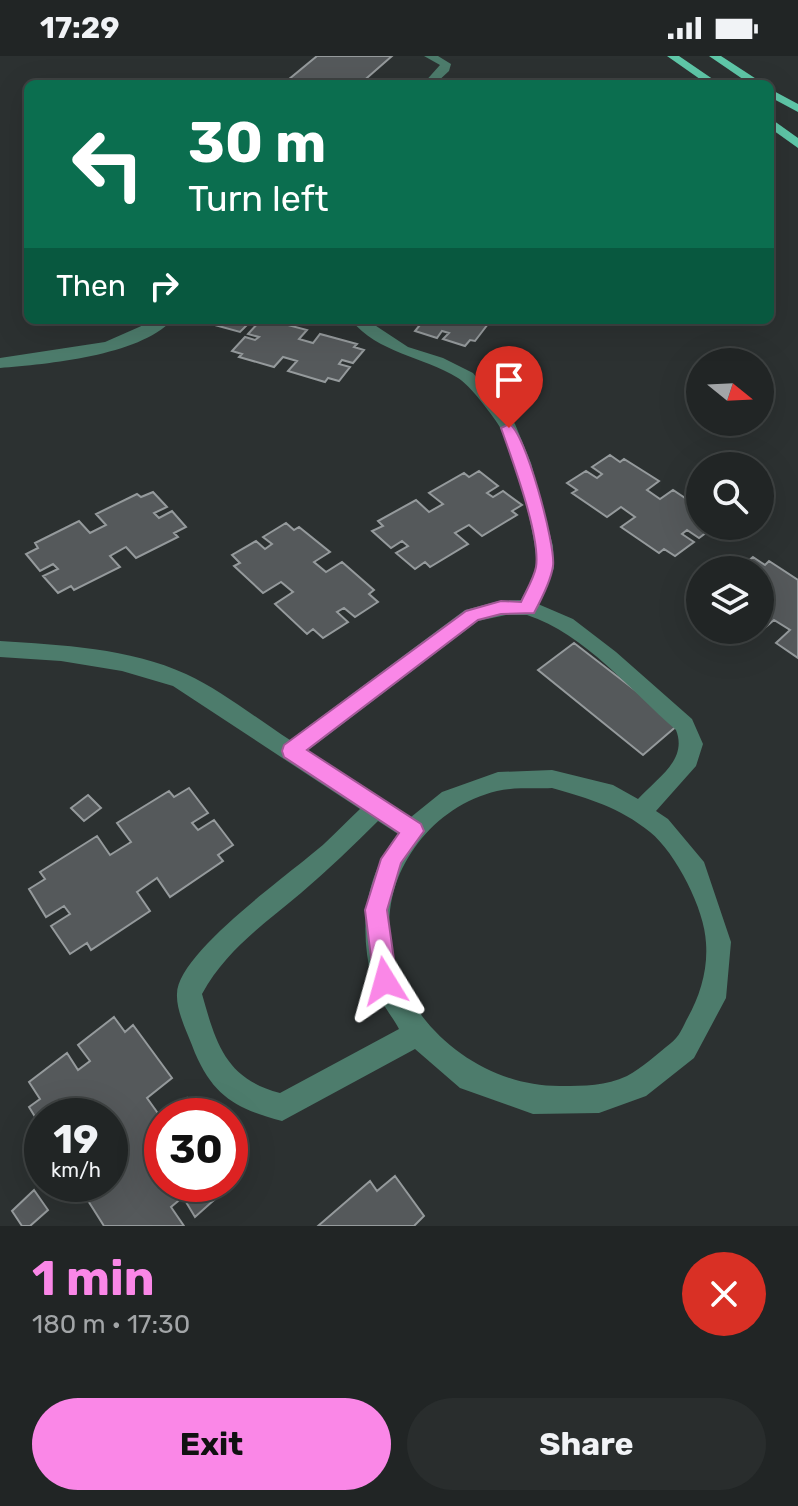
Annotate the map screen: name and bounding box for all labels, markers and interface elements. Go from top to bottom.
text: 17:29 [40,10,120,46]
text: 30 m [188,110,326,176]
icon: left [56,112,160,216]
text: Turn left [188,177,329,220]
icon: right [142,264,186,308]
text: Then [56,268,126,304]
pin [475,346,543,428]
north arrow [686,348,774,436]
map controls [686,348,774,644]
icon: arrive [487,358,531,402]
button: search [686,452,774,540]
button: layers [686,556,774,644]
position arrow [343,939,427,1023]
speed limit sign: 30 [144,1098,248,1202]
text: 19 [53,1116,99,1163]
text: km/h [51,1158,101,1182]
text: 1 min [32,1250,155,1307]
button: close [682,1252,766,1336]
text: 180 m · 17:30 [32,1309,190,1340]
button: Exit [32,1398,391,1490]
button: Share [407,1398,766,1490]

